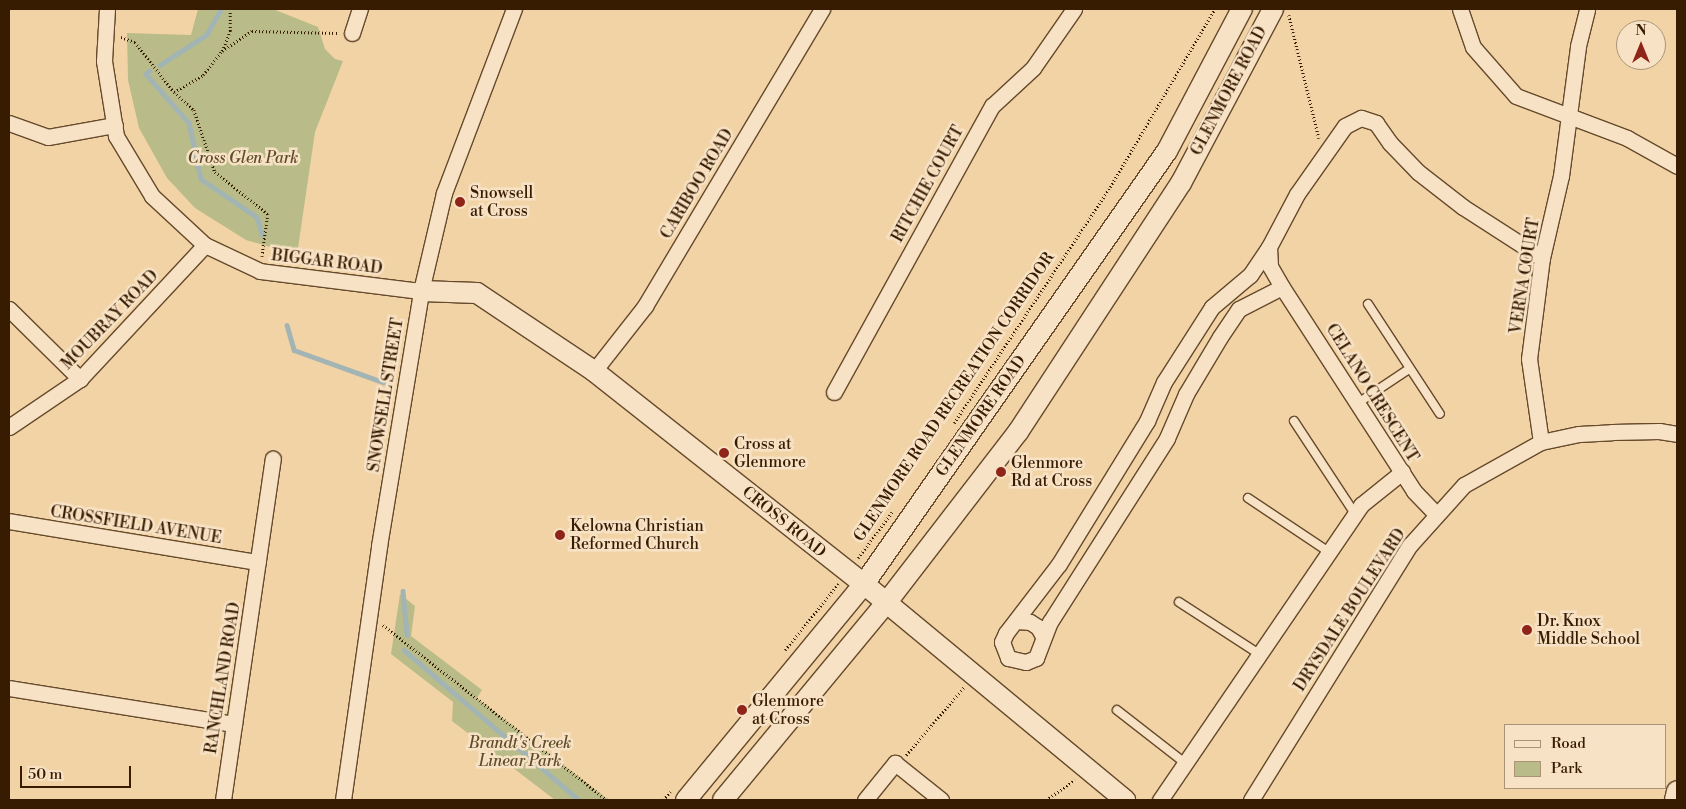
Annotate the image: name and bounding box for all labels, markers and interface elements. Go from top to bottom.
north arrow [1616,20,1666,70]
text: N [1635,22,1647,40]
street label: GLENMORE ROAD [1187,23,1271,159]
street label: RITCHIE COURT [888,122,968,246]
street label: CARIBOO ROAD [657,126,737,242]
park label: Cross Glen Park [188,148,298,168]
place label: Snowsell at Cross [470,183,533,221]
marker: Snowsell at Cross [454,196,466,208]
street label: VERNA COURT [1506,217,1544,335]
street label: BIGGAR ROAD [270,246,384,278]
street label: GLENMORE ROAD RECREATION CORRIDOR [850,249,1058,545]
street label: MOUBRAY ROAD [58,266,162,374]
street label: SNOWSELL STREET [364,317,408,473]
street label: CELANO CRESCENT [1322,320,1422,466]
street label: GLENMORE ROAD [932,352,1030,480]
place label: Cross at Glenmore [734,434,806,472]
marker: Cross at Glenmore [718,447,730,459]
place label: Glenmore Rd at Cross [1011,453,1092,491]
marker: Glenmore Rd at Cross [995,466,1007,478]
street label: CROSS ROAD [738,482,830,562]
street label: CROSSFIELD AVENUE [49,502,223,548]
place label: Kelowna Christian Reformed Church [570,516,704,554]
street label: DRYSDALE BOULEVARD [1290,525,1410,695]
marker: Kelowna Christian Reformed Church [554,529,566,541]
street label: RANCHLAND ROAD [202,601,244,755]
place label: Dr. Knox Middle School [1537,611,1640,649]
marker: Dr. Knox Middle School [1521,624,1533,636]
place label: Glenmore at Cross [752,691,824,729]
marker: Glenmore at Cross [736,704,748,716]
legend [1504,724,1666,789]
park label: Brandt's Creek Linear Park [469,733,571,771]
text: Road [1551,734,1586,753]
scale bar [22,756,134,788]
text: Park [1551,759,1582,778]
text: 50 m [28,765,62,784]

